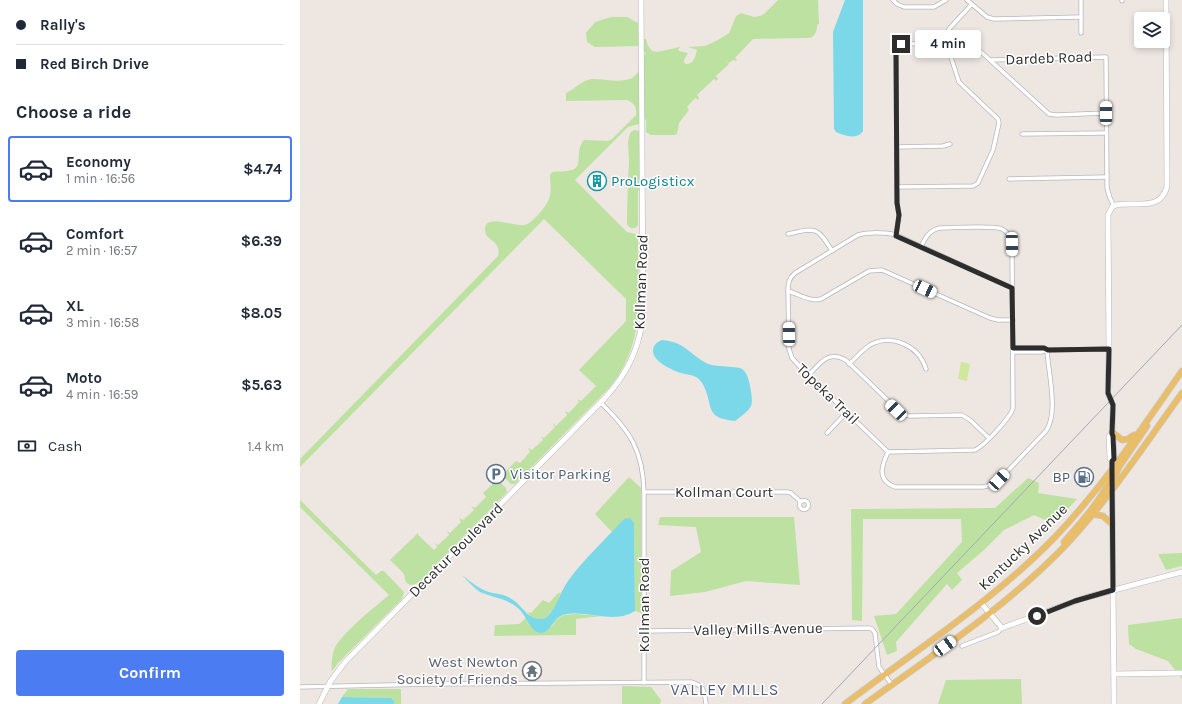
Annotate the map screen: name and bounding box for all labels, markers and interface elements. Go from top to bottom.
map controls [1134,12,1170,48]
button: layers [1134,12,1170,48]
text: Rally's [40,16,86,34]
callout: 4 min [915,30,981,58]
route end [892,35,910,53]
text: 4 min [930,36,966,51]
street label: Dardeb Road [1005,47,1093,69]
text: Red Birch Drive [40,55,149,73]
text: Choose a ride [16,101,131,123]
car [1100,101,1112,125]
icon: car [18,151,54,187]
text: Economy [66,153,131,171]
text: $4.74 [243,160,282,178]
building icon: ProLogisticx [586,170,608,192]
text: 1 min · 16:56 [66,171,135,186]
place label: ProLogisticx [611,172,695,190]
icon: car [18,223,54,259]
text: Comfort [66,225,124,243]
text: $6.39 [241,232,282,250]
car [1006,232,1018,256]
street label: Kollman Road [630,234,652,330]
text: 2 min · 16:57 [66,243,137,258]
car [912,278,938,300]
icon: car [18,295,54,331]
text: XL [66,297,84,315]
text: $8.05 [241,304,282,322]
text: 3 min · 16:58 [66,315,139,330]
car [783,322,795,346]
street label: Topeka Trail [793,360,863,428]
icon: car [18,367,54,403]
text: Moto [66,369,102,387]
text: $5.63 [241,376,282,394]
text: 4 min · 16:59 [66,387,138,402]
car [883,397,909,423]
icon: cash [16,435,38,457]
text: Cash [48,437,82,455]
text: 1.4 km [248,439,284,454]
parking icon: Visitor Parking [485,463,507,485]
place label: Visitor Parking [510,465,611,483]
fuel station icon: BP [1073,466,1095,488]
car [986,467,1012,493]
place label: BP [1052,468,1070,486]
street label: Kollman Court [675,483,773,501]
street label: Decatur Boulevard [405,499,507,601]
street label: Kentucky Avenue [975,500,1071,594]
street label: Kollman Road [635,557,653,653]
route start [1028,607,1046,625]
street label: Valley Mills Avenue [693,619,823,639]
car [932,634,958,658]
button: Confirm [16,650,284,696]
place label: West Newton Society of Friends [396,653,518,688]
temple icon: West Newton Society of Friends [521,660,543,682]
district label: VALLEY MILLS [671,680,779,699]

